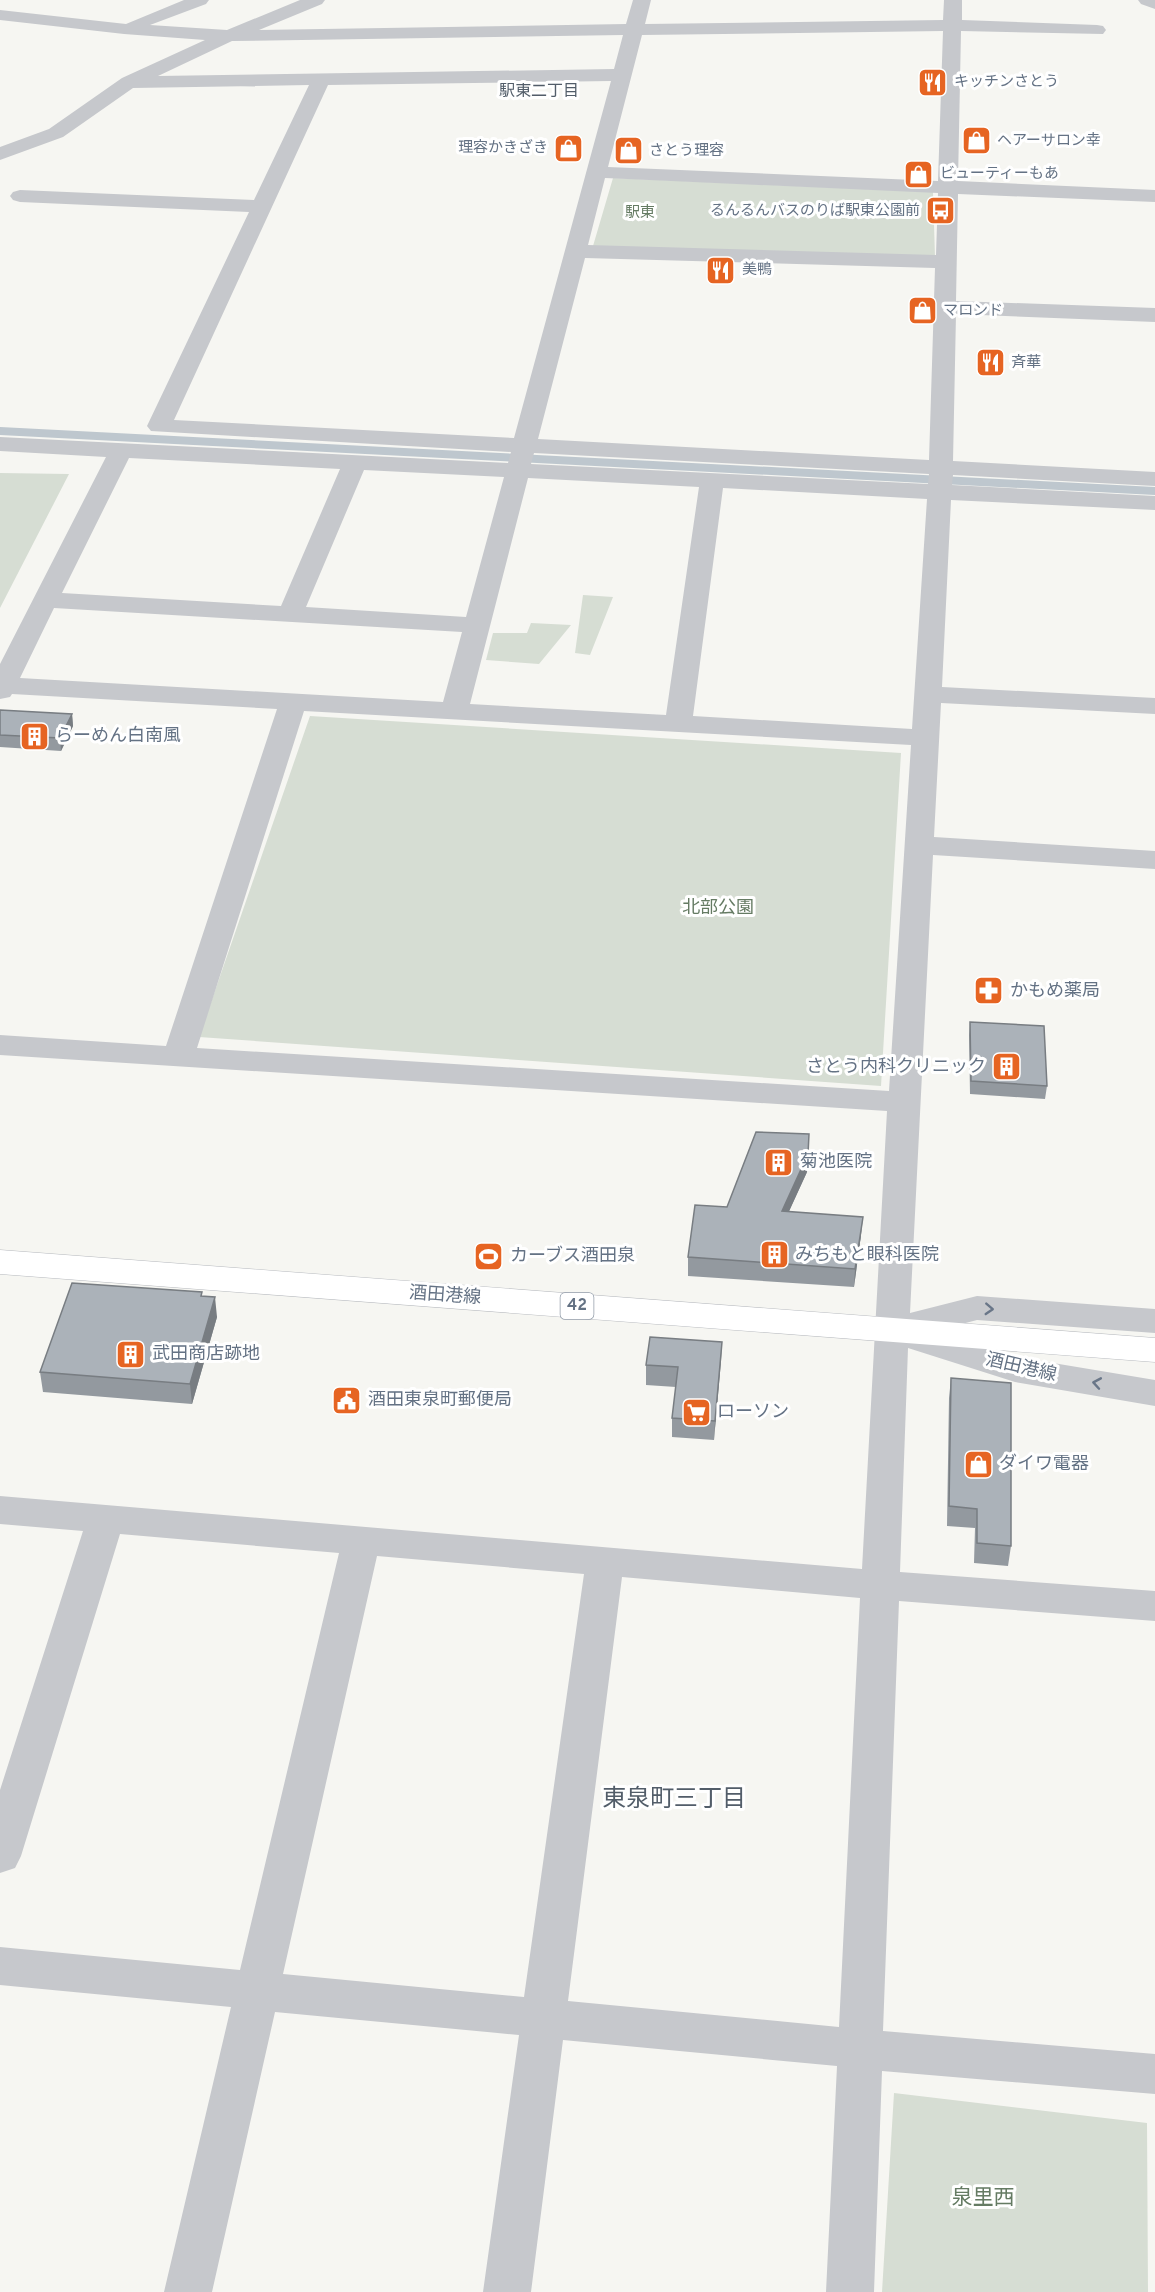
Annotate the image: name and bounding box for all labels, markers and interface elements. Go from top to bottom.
restaurant icon: キッチンさとう [917,66,949,98]
place label: キッチンさとう [954,73,1059,92]
district label: 駅東二丁目 [499,82,579,102]
shop icon: ヘアーサロン幸 [960,125,992,157]
shop icon: 理容かきざき [553,132,585,164]
place label: ヘアーサロン幸 [997,132,1101,151]
shop icon: さとう理容 [612,135,644,167]
place label: 理容かきざき [458,139,548,158]
place label: さとう理容 [649,142,724,161]
shop icon: ビューティーもあ [903,158,935,190]
place label: ビューティーもあ [940,165,1059,184]
bus stop icon: るんるんバスのりば駅東公園前 [925,195,957,227]
place label: るんるんバスのりば駅東公園前 [710,202,920,221]
park label: 駅東 [625,204,655,223]
restaurant icon: 美鴨 [705,254,737,286]
place label: 美鴨 [742,261,772,280]
shop icon: マロンド [906,295,938,327]
place label: マロンド [943,302,1003,321]
restaurant icon: 斉華 [974,347,1006,379]
place label: 斉華 [1011,354,1041,373]
building icon: らーめん白南風 [18,720,50,752]
place label: らーめん白南風 [55,725,181,748]
park label: 北部公園 [682,897,754,920]
pharmacy icon: かもめ薬局 [973,975,1005,1007]
place label: かもめ薬局 [1010,980,1100,1003]
building icon: さとう内科クリニック [991,1051,1023,1083]
place label: さとう内科クリニック [806,1056,986,1079]
building icon: 菊池医院 [763,1146,795,1178]
place label: 菊池医院 [800,1151,872,1174]
building icon: みちもと眼科医院 [758,1239,790,1271]
sports icon: カーブス酒田泉 [473,1240,505,1272]
place label: みちもと眼科医院 [795,1244,939,1267]
place label: カーブス酒田泉 [510,1245,635,1268]
street label: 酒田港線 [408,1282,482,1310]
road number: 42 [560,1293,594,1319]
one-way arrow [984,1302,993,1315]
building icon: 武田商店跡地 [115,1338,147,1370]
place label: 武田商店跡地 [152,1343,260,1366]
street label: 酒田港線 [983,1349,1059,1387]
one-way arrow [1093,1377,1103,1390]
public building icon: 酒田東泉町郵便局 [331,1384,363,1416]
place label: 酒田東泉町郵便局 [368,1389,512,1412]
supermarket icon: ローソン [680,1396,712,1428]
place label: ローソン [717,1401,789,1424]
shop icon: ダイワ電器 [962,1448,994,1480]
place label: ダイワ電器 [999,1453,1089,1476]
district label: 東泉町三丁目 [602,1785,746,1815]
park label: 泉里西 [952,2185,1015,2212]

